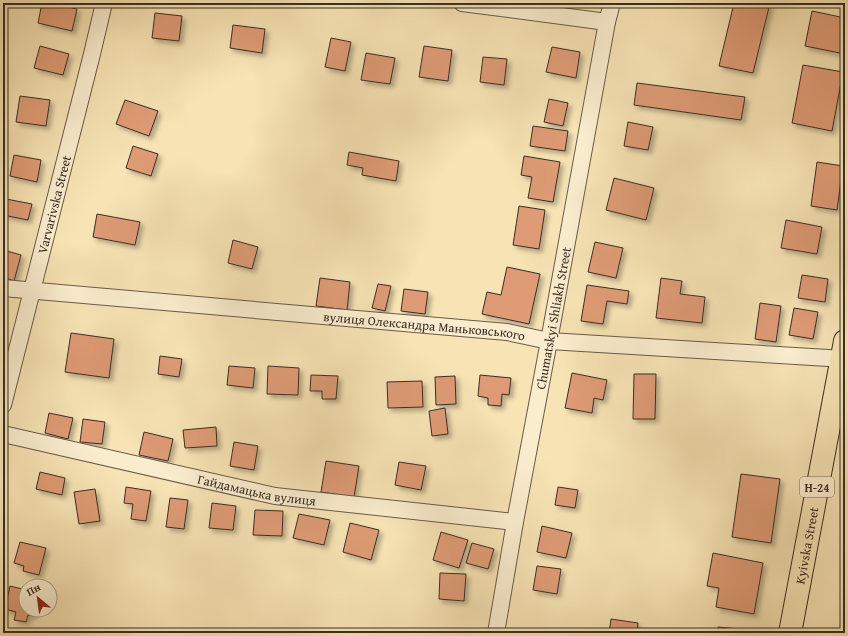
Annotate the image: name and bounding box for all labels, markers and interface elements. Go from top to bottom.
street label: Varvarivska Street [32,153,76,256]
street label: Chumatskyi Shliakh Street [531,245,575,391]
street label: вулиця Олександра Маньковського [323,307,527,345]
street label: Гайдамацька вулиця [196,469,317,510]
road number: Н-24 [800,477,834,497]
street label: Kyivska Street [790,505,823,586]
north arrow [18,578,58,618]
text: Пн [23,579,43,600]

